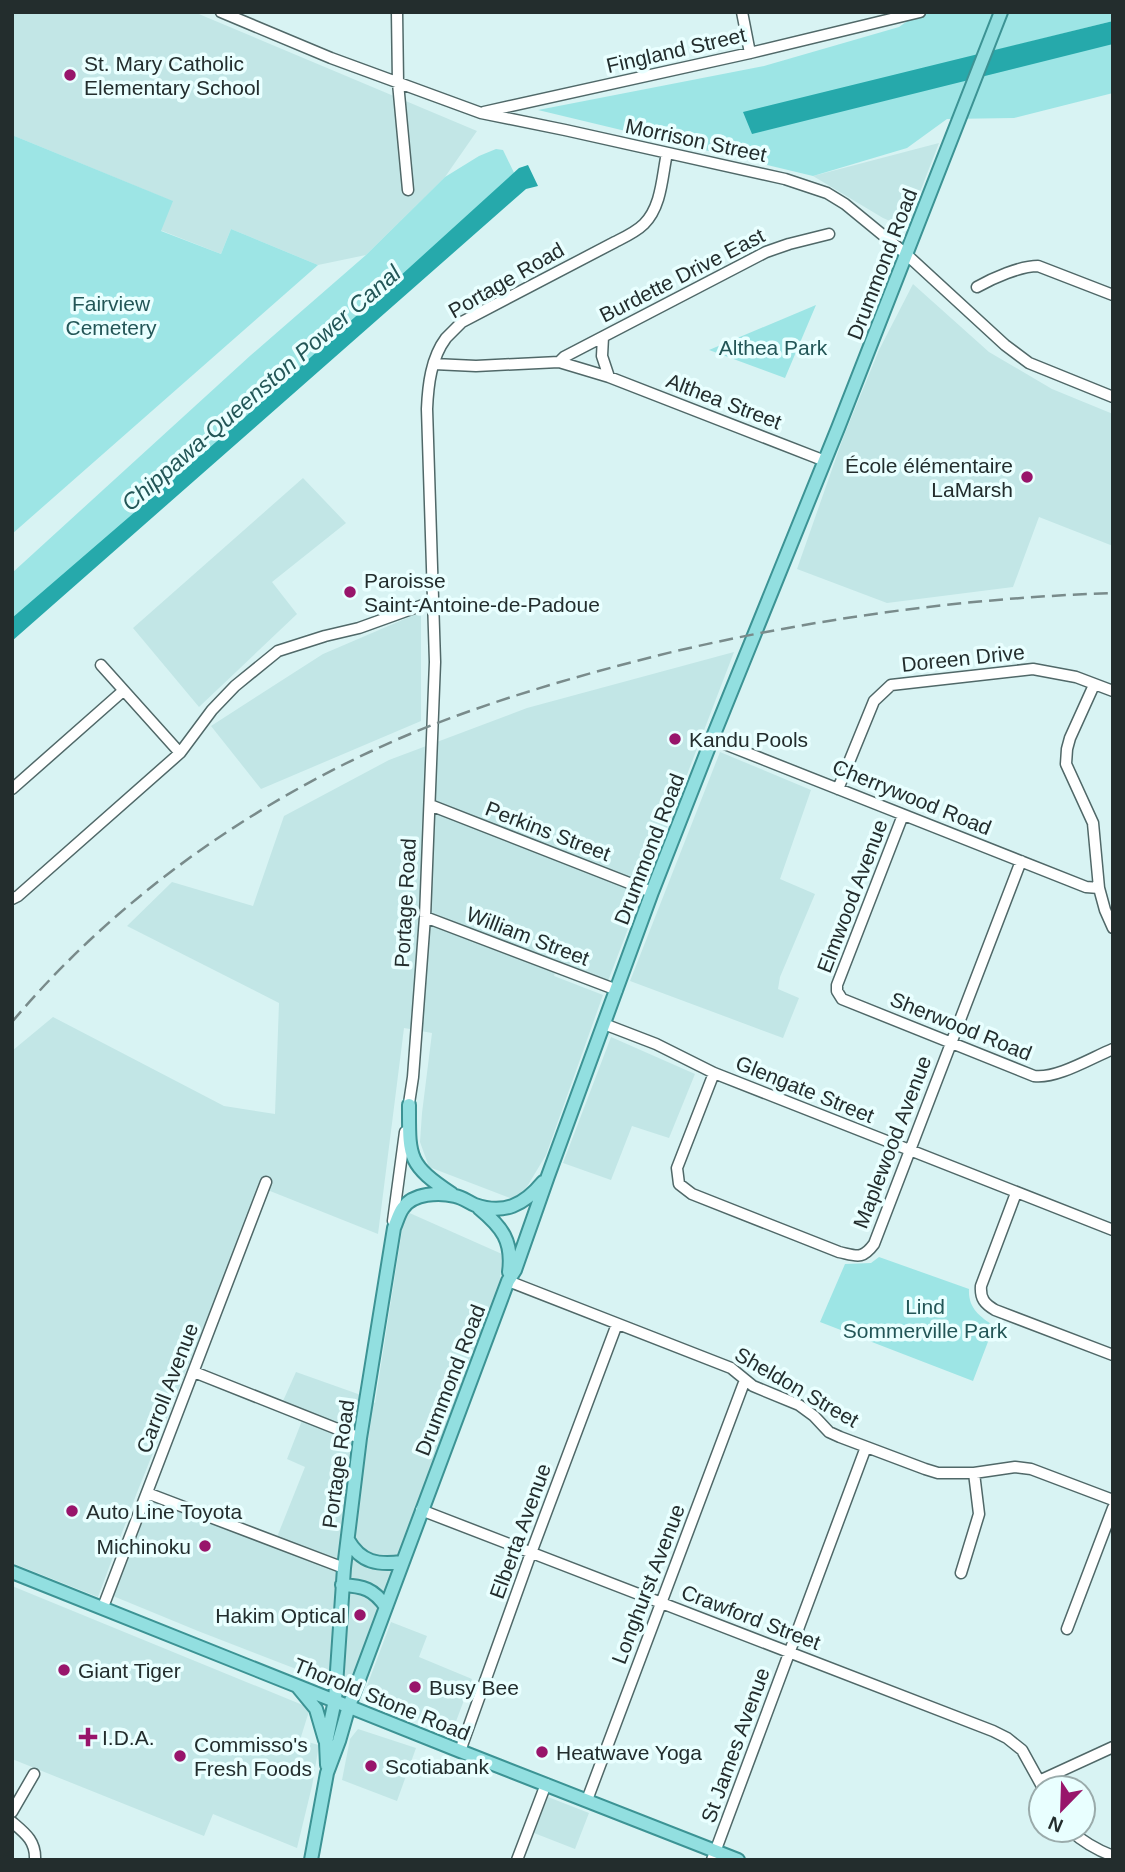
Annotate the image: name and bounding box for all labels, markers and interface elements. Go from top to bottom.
street label: Fingland Street [604,23,748,77]
place label: St. Mary Catholic Elementary School [84,52,260,99]
marker: St. Mary Catholic Elementary School [62,67,78,83]
street label: Morrison Street [623,114,769,166]
street label: Drummond Road [843,185,921,343]
street label: Burdette Drive East [596,223,768,327]
street label: Portage Road [444,238,568,322]
water label: Chippawa-Queenston Power Canal [116,259,406,516]
park label: Fairview Cemetery [65,292,157,339]
park label: Althea Park [719,336,828,359]
street label: Althea Street [663,369,785,434]
place label: École élémentaire LaMarsh [845,454,1013,501]
marker: École élémentaire LaMarsh [1019,469,1035,485]
place label: Paroisse Saint-Antoine-de-Padoue [364,569,600,616]
marker: Paroisse Saint-Antoine-de-Padoue [342,584,358,600]
street label: Doreen Drive [900,640,1026,676]
place label: Kandu Pools [689,728,808,751]
marker: Kandu Pools [667,731,683,747]
street label: Cherrywood Road [829,755,995,839]
street label: Drummond Road [610,770,688,928]
street label: Perkins Street [482,797,614,865]
street label: Elmwood Avenue [812,816,892,976]
street label: Portage Road [390,838,420,968]
street label: William Street [463,902,593,970]
street label: Sherwood Road [887,987,1035,1065]
street label: Glengate Street [733,1051,878,1127]
street label: Maplewood Avenue [848,1052,936,1232]
park label: Lind Sommerville Park [843,1295,1008,1342]
street label: Drummond Road [411,1301,489,1459]
street label: Carroll Avenue [132,1320,202,1456]
street label: Sheldon Street [731,1342,863,1432]
street label: Portage Road [318,1398,358,1530]
street label: Elberta Avenue [485,1460,555,1602]
place label: Auto Line Toyota [86,1500,242,1523]
street label: Longhurst Avenue [607,1501,689,1667]
marker: Auto Line Toyota [64,1503,80,1519]
place label: Michinoku [96,1535,191,1558]
marker: Michinoku [197,1538,213,1554]
street label: Crawford Street [678,1580,824,1654]
place label: Hakim Optical [215,1604,346,1627]
marker: Hakim Optical [352,1607,368,1623]
street label: Thorold Stone Road [291,1653,473,1745]
place label: Giant Tiger [78,1659,181,1682]
marker: Giant Tiger [56,1662,72,1678]
street label: St James Avenue [696,1664,774,1826]
place label: Busy Bee [429,1676,519,1699]
marker: Busy Bee [407,1679,423,1695]
place label: I.D.A. [102,1726,155,1749]
marker: I.D.A. [80,1729,96,1745]
place label: Commisso's Fresh Foods [194,1733,312,1780]
place label: Heatwave Yoga [556,1741,702,1764]
marker: Heatwave Yoga [534,1744,550,1760]
marker: Commisso's Fresh Foods [172,1748,188,1764]
place label: Scotiabank [385,1755,489,1778]
marker: Scotiabank [363,1758,379,1774]
north arrow [1027,1774,1097,1844]
text: N [1045,1812,1066,1837]

